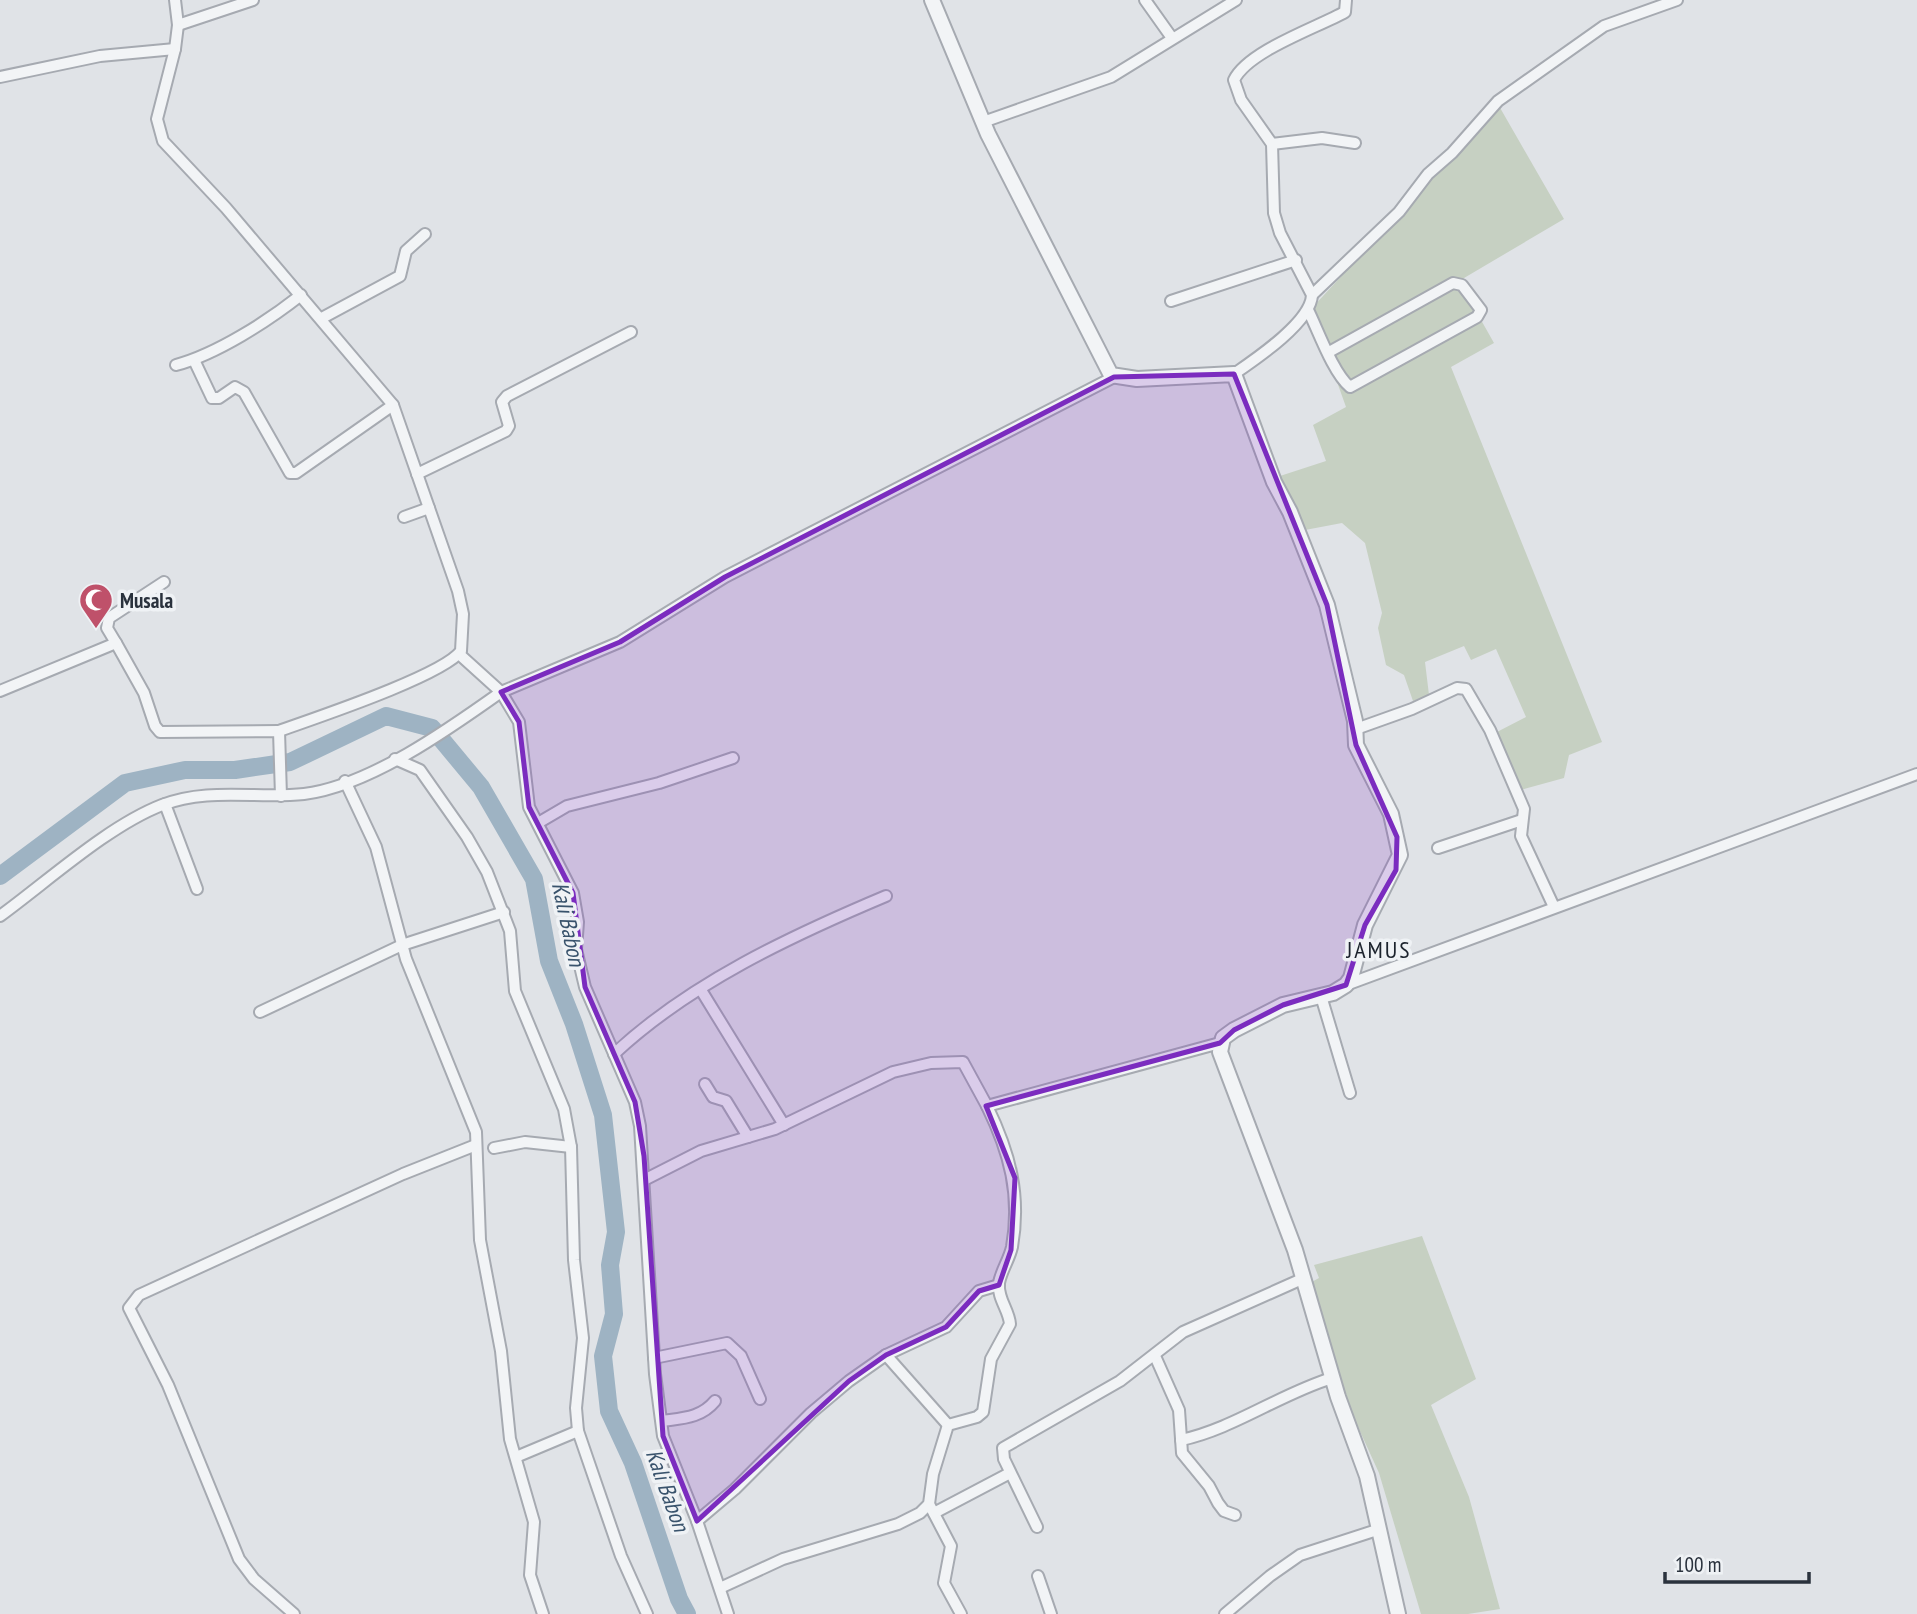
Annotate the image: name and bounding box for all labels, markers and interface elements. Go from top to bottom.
mosque icon: Musala [77,581,115,630]
place label: Musala [120,587,173,614]
water label: Kali Babon [546,879,592,971]
district label: JAMUS [1345,934,1412,965]
water label: Kali Babon [640,1445,697,1537]
scale bar [1665,1540,1808,1584]
text: 100 m [1675,1551,1721,1578]

